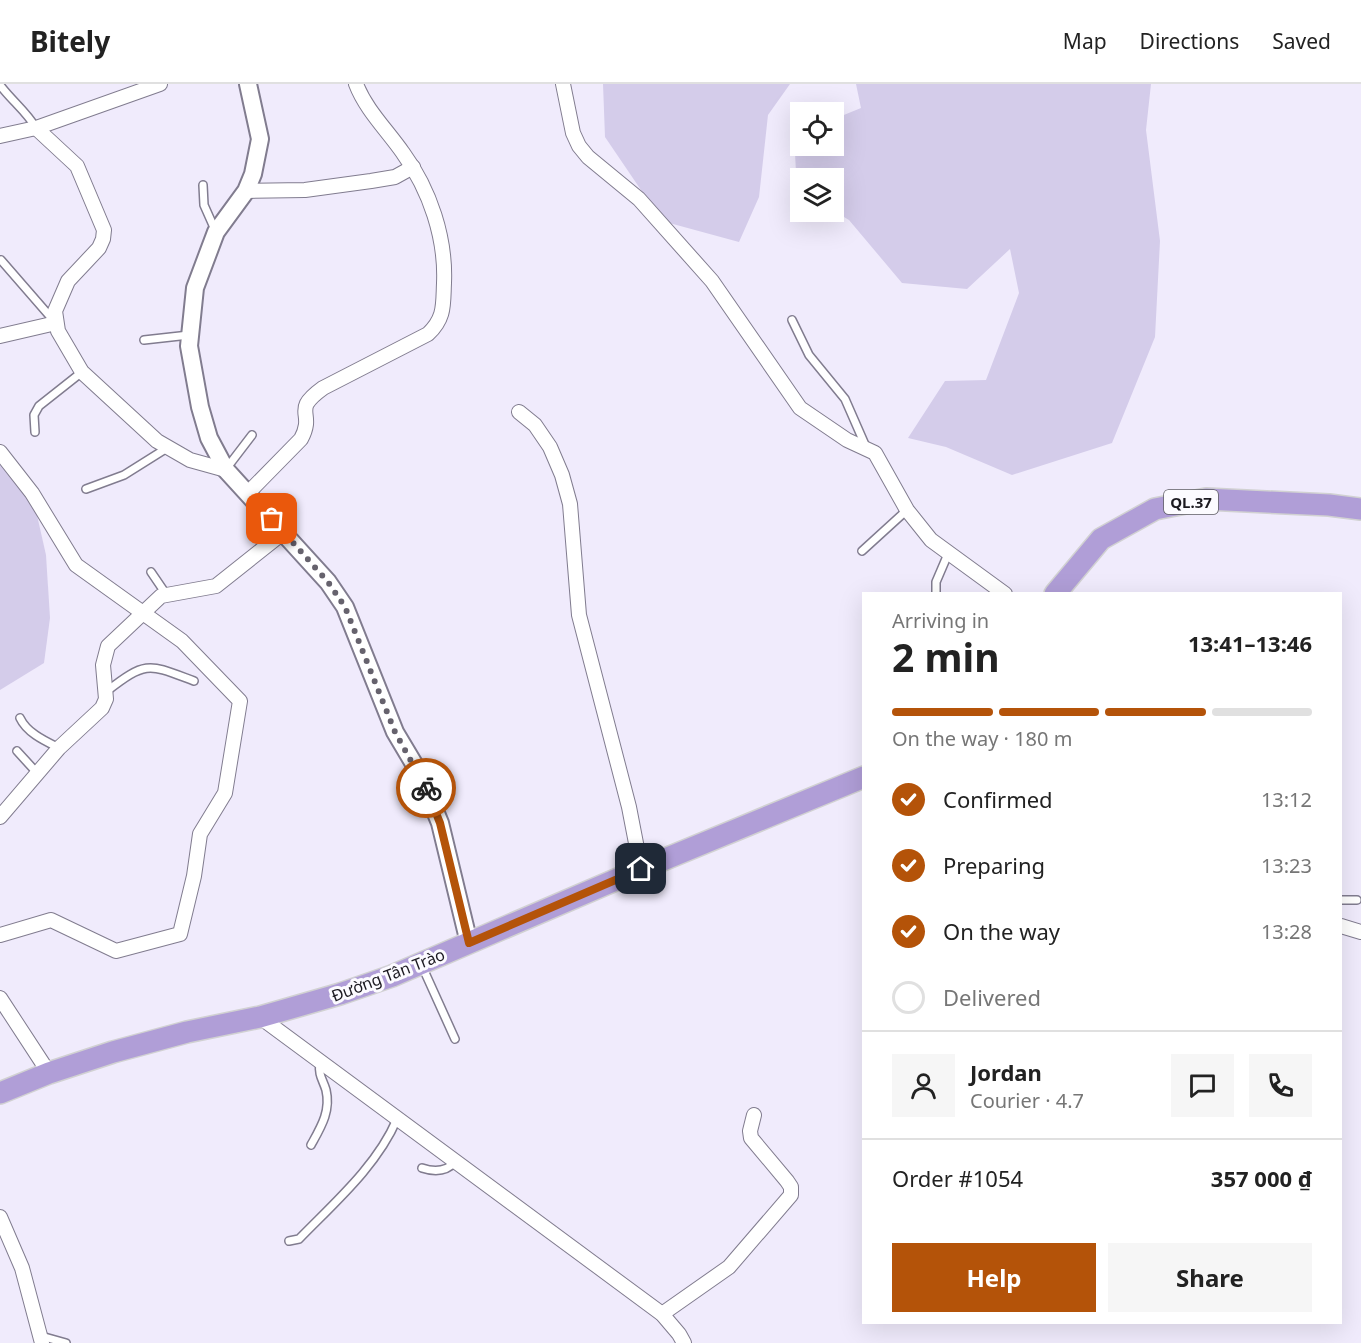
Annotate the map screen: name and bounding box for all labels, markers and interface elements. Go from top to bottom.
text: Bitely [30,22,110,60]
text: Map [1063,27,1107,55]
text: Directions [1140,27,1239,55]
text: Saved [1272,27,1331,55]
map controls [790,102,844,222]
button: locate [790,102,844,156]
button: layers [790,168,844,222]
road number: QL.37 [1164,490,1218,514]
pin [246,493,297,544]
icon: bag [255,502,288,535]
text: Arriving in [892,607,989,634]
text: 13:41–13:46 [1188,628,1312,658]
text: 2 min [892,630,999,683]
text: On the way · 180 m [892,725,1072,752]
courier [396,758,456,818]
icon: bike [410,772,443,805]
icon: check [892,783,925,816]
text: Confirmed [943,784,1053,814]
text: 13:12 [1261,786,1312,813]
pin [615,843,666,894]
icon: check [892,849,925,882]
text: Preparing [943,850,1045,880]
icon: home [624,852,657,885]
text: 13:23 [1261,852,1312,879]
icon: check [892,915,925,948]
text: On the way [943,916,1060,946]
text: 13:28 [1261,918,1312,945]
street label: Đường Tân Trào [328,943,448,1007]
text: Delivered [943,982,1041,1012]
button: person [892,1054,955,1117]
button: chat [1171,1054,1234,1117]
button: phone [1249,1054,1312,1117]
text: Jordan [970,1057,1042,1087]
text: Courier · 4.7 [970,1087,1084,1114]
text: Order #1054 [892,1163,1023,1193]
text: 357 000 ₫ [1211,1163,1312,1193]
button: Help [892,1243,1096,1312]
button: Share [1108,1243,1312,1312]

